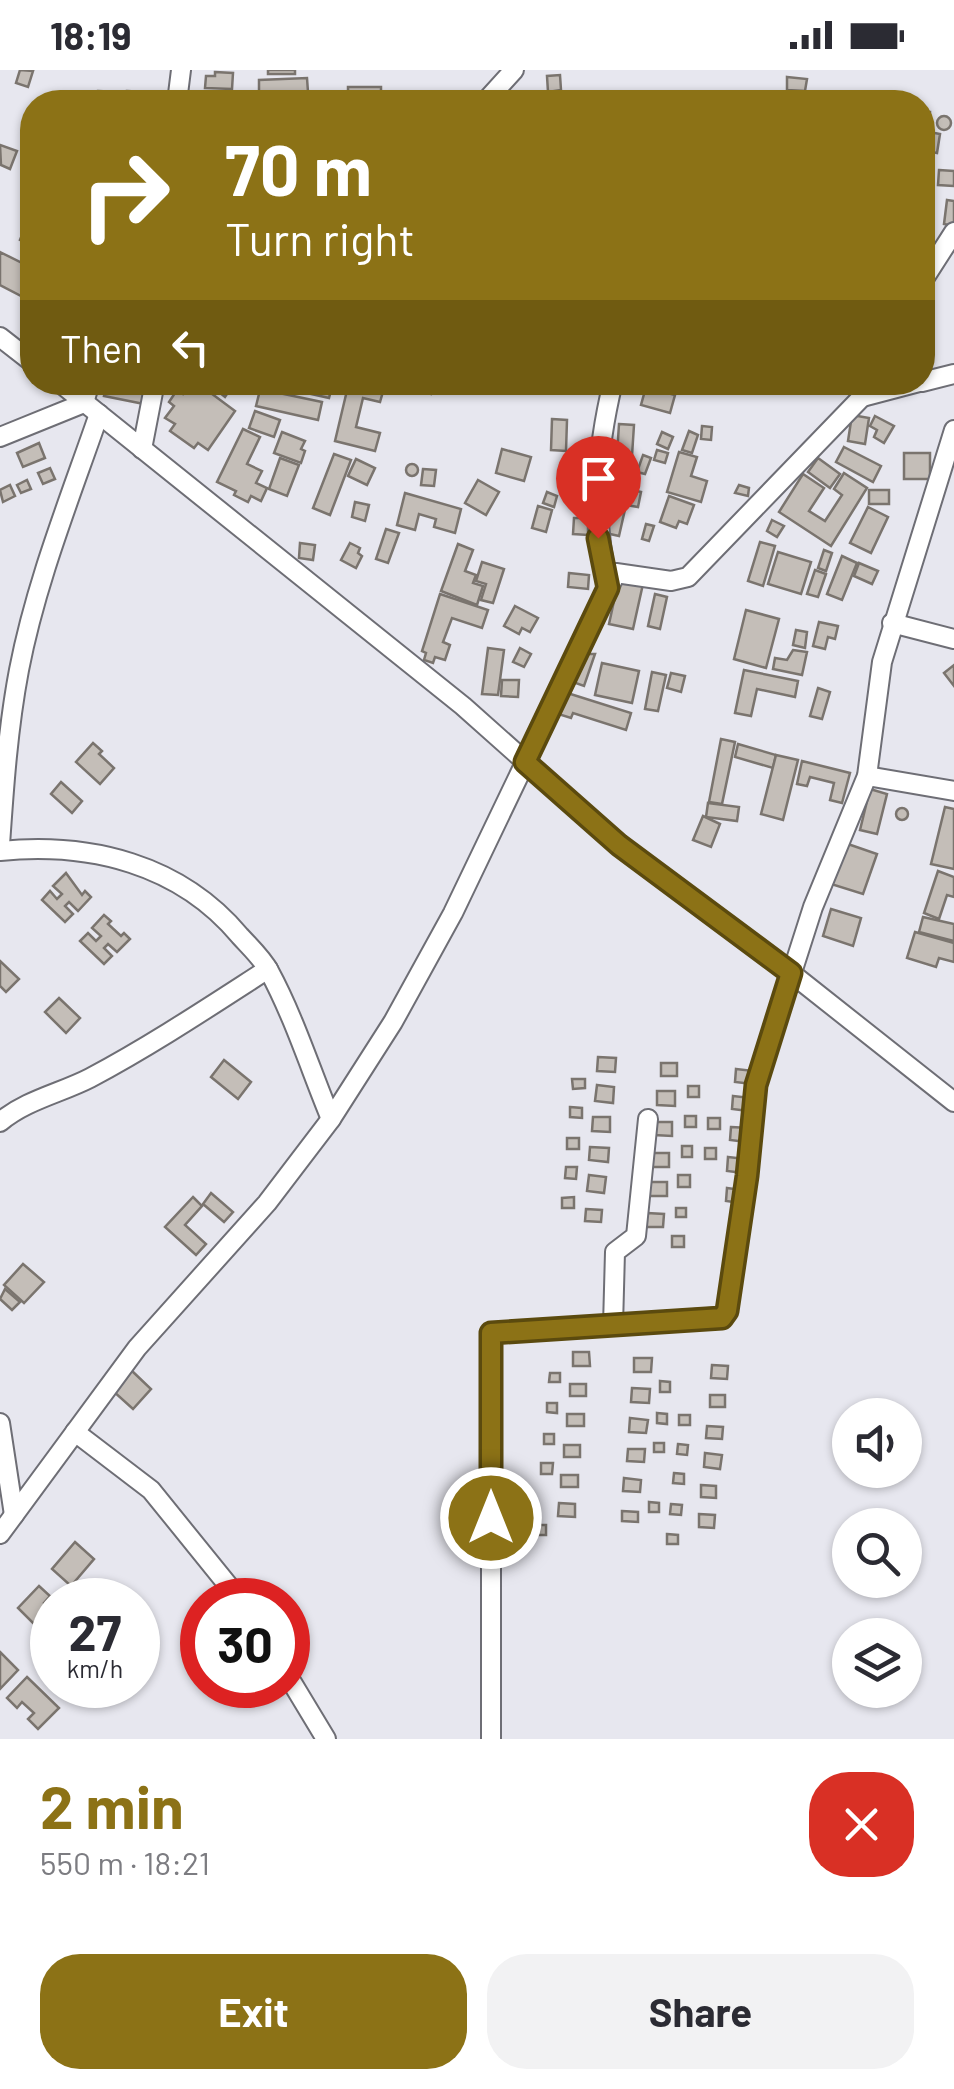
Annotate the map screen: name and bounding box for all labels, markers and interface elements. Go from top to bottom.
text: 18:19 [50,12,131,58]
text: 70 m [225,126,372,210]
icon: right [60,130,190,260]
text: Turn right [225,211,415,265]
icon: left [163,320,218,375]
text: Then [60,325,143,371]
pin [556,436,641,539]
icon: arrive [571,451,626,506]
map controls [832,1398,922,1708]
button: sound [832,1398,922,1488]
position arrow [439,1466,543,1570]
button: search [832,1508,922,1598]
speed limit sign: 30 [180,1578,310,1708]
text: 27 [69,1601,121,1661]
button: layers [832,1618,922,1708]
text: km/h [67,1653,123,1683]
text: 2 min [40,1769,184,1841]
button: close [809,1772,914,1877]
text: 550 m · 18:21 [40,1843,210,1881]
button: Exit [40,1954,467,2069]
button: Share [487,1954,914,2069]

